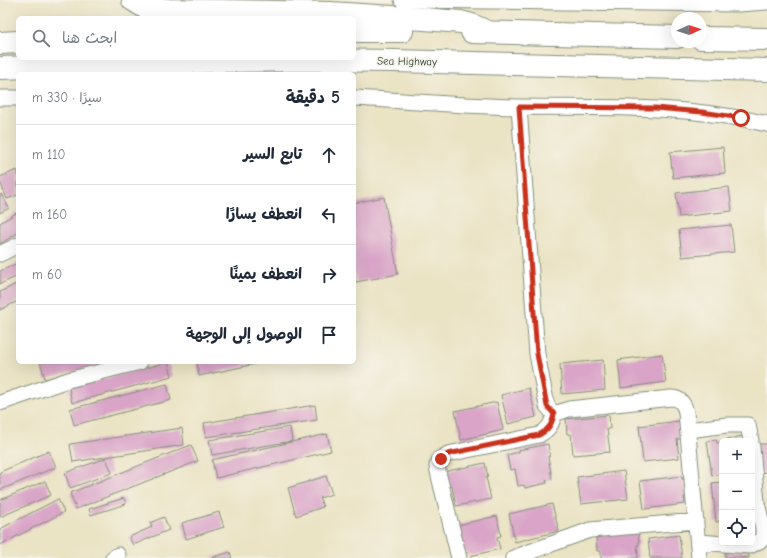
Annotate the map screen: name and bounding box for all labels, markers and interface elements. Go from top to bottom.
north arrow [671,12,707,48]
search box [16,16,356,60]
icon: search [30,27,52,49]
text: ابحث هنا [62,29,117,47]
street label: Sea Highway [377,54,437,69]
text: 5 دقيقة [286,88,340,107]
text: سيرًا · 330 m [32,90,102,105]
route start [732,109,750,127]
icon: ahead [318,144,340,166]
text: تابع السير [243,145,302,163]
text: 110 m [32,147,65,162]
icon: left [318,204,340,226]
text: انعطف يسارًا [226,205,302,223]
text: 160 m [32,207,67,222]
icon: right [318,264,340,286]
text: انعطف يمينًا [230,265,302,283]
text: 60 m [32,267,62,282]
icon: arrive [318,324,340,346]
text: الوصول إلى الوجهة [186,325,302,343]
map controls [719,438,755,546]
button: + [719,438,755,474]
route end [432,450,450,468]
button: − [719,474,755,510]
button: locate [719,510,755,546]

